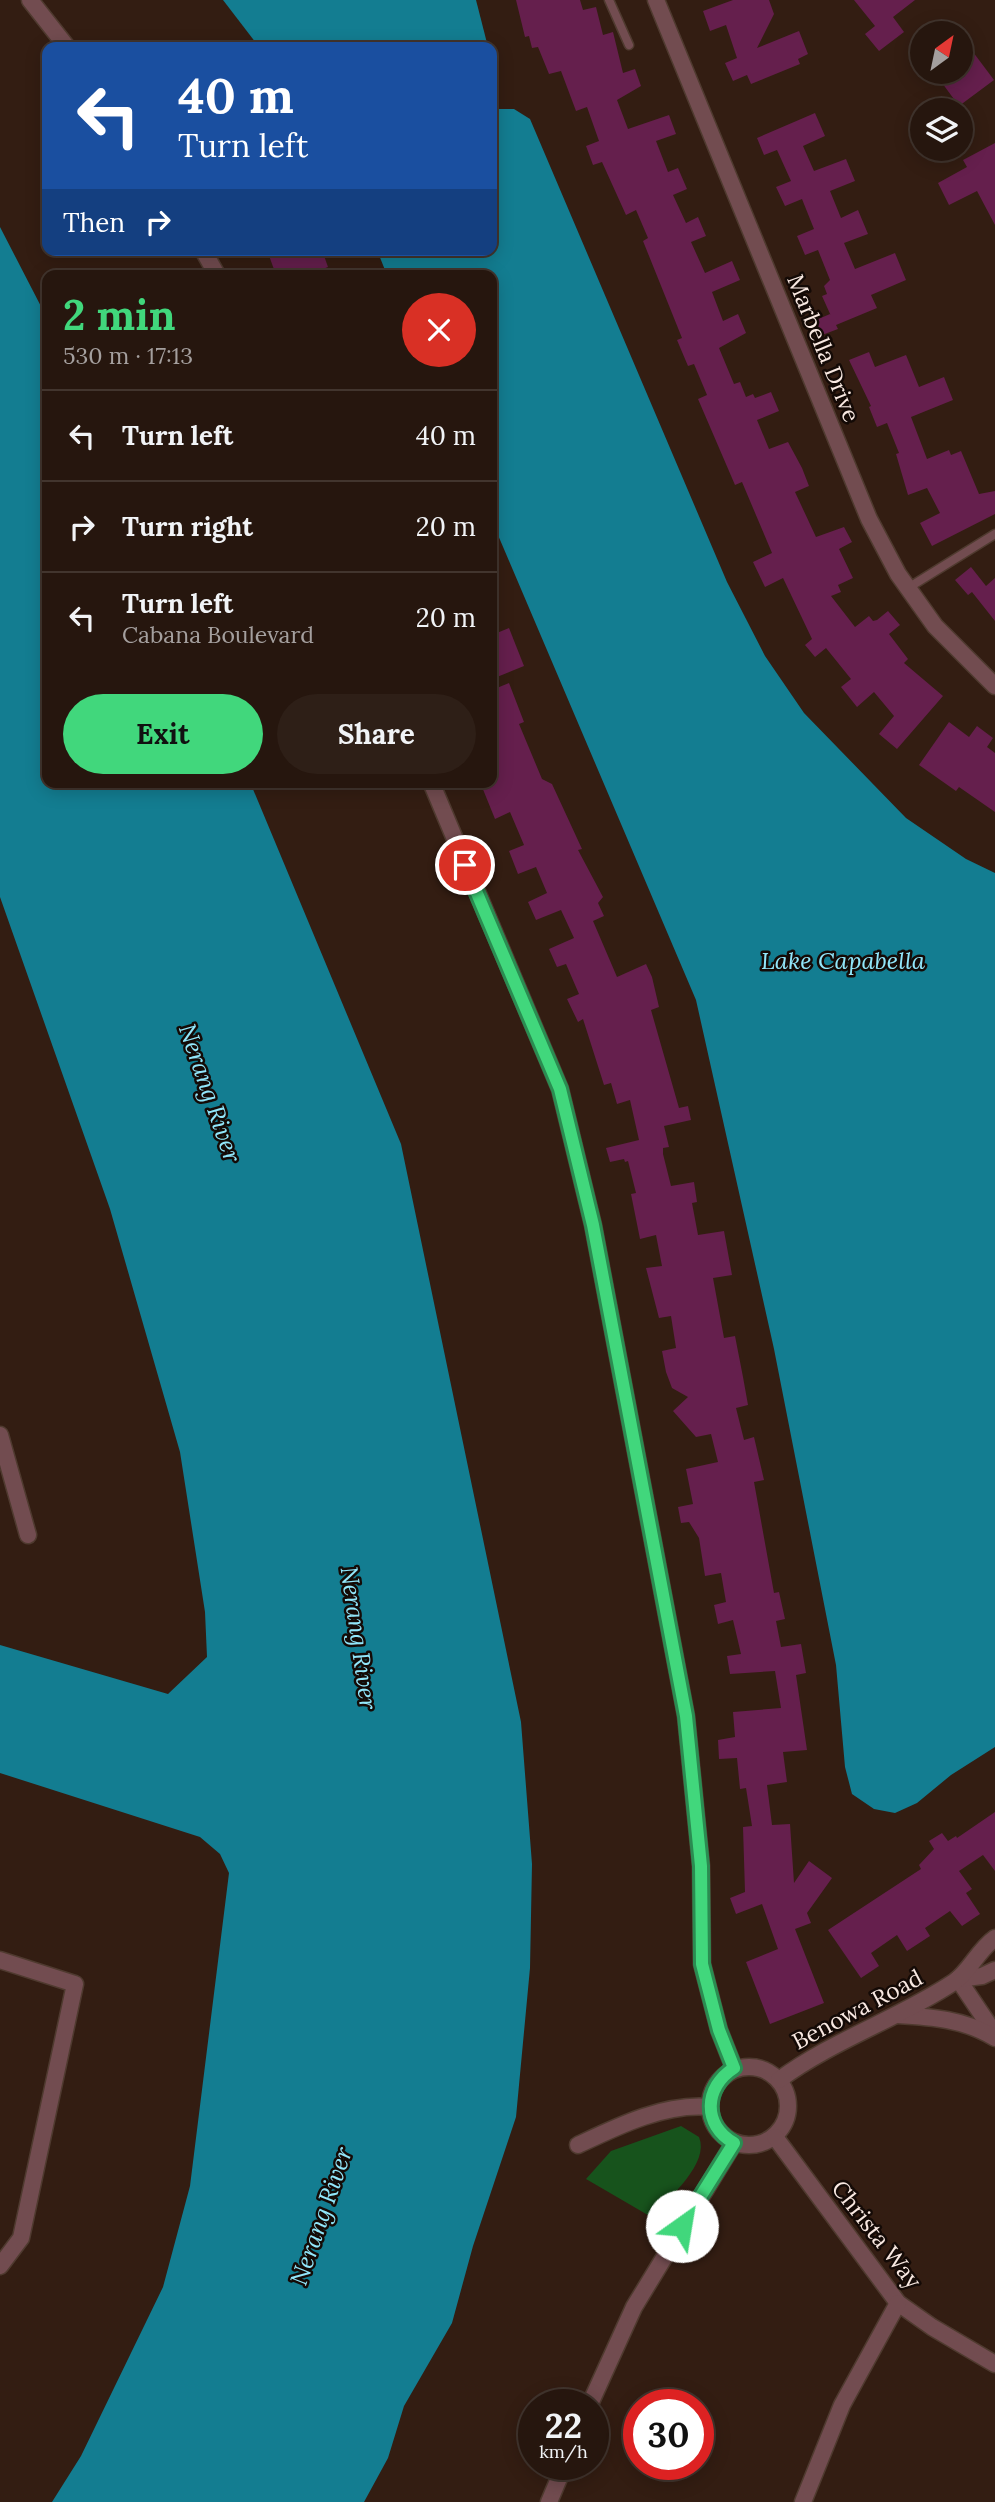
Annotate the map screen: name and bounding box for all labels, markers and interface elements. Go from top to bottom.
north arrow [910,21,973,84]
map controls [910,21,973,161]
text: 40 m [178,64,294,126]
icon: left [63,70,154,161]
button: layers [910,98,973,161]
text: Turn left [178,125,308,166]
icon: right [139,203,177,241]
text: Then [63,206,125,239]
street label: Marbella Drive [781,270,867,426]
text: 2 min [63,288,176,342]
button: close [402,293,476,367]
text: 530 m · 17:13 [63,341,193,370]
icon: left [63,417,101,455]
text: Turn left [122,419,233,452]
text: 40 m [416,419,476,452]
icon: right [63,508,101,546]
text: Turn right [122,510,253,543]
text: 20 m [416,510,476,543]
text: Turn left [122,587,233,620]
icon: left [63,599,101,637]
text: 20 m [416,601,476,634]
text: Cabana Boulevard [122,620,314,649]
button: Exit [63,694,263,774]
button: Share [277,694,476,774]
pin [435,835,495,895]
icon: arrive [446,846,484,884]
water label: Lake Capabella [761,945,926,976]
water label: Nerang River [172,1020,248,1166]
water label: Nerang River [334,1564,384,1712]
street label: Benowa Road [787,1962,927,2055]
water label: Nerang River [283,2143,359,2289]
street label: Christa Way [826,2174,929,2295]
position arrow [645,2189,719,2263]
speed limit sign: 30 [623,2389,714,2480]
text: 22 [545,2403,582,2448]
text: km/h [539,2440,588,2463]

